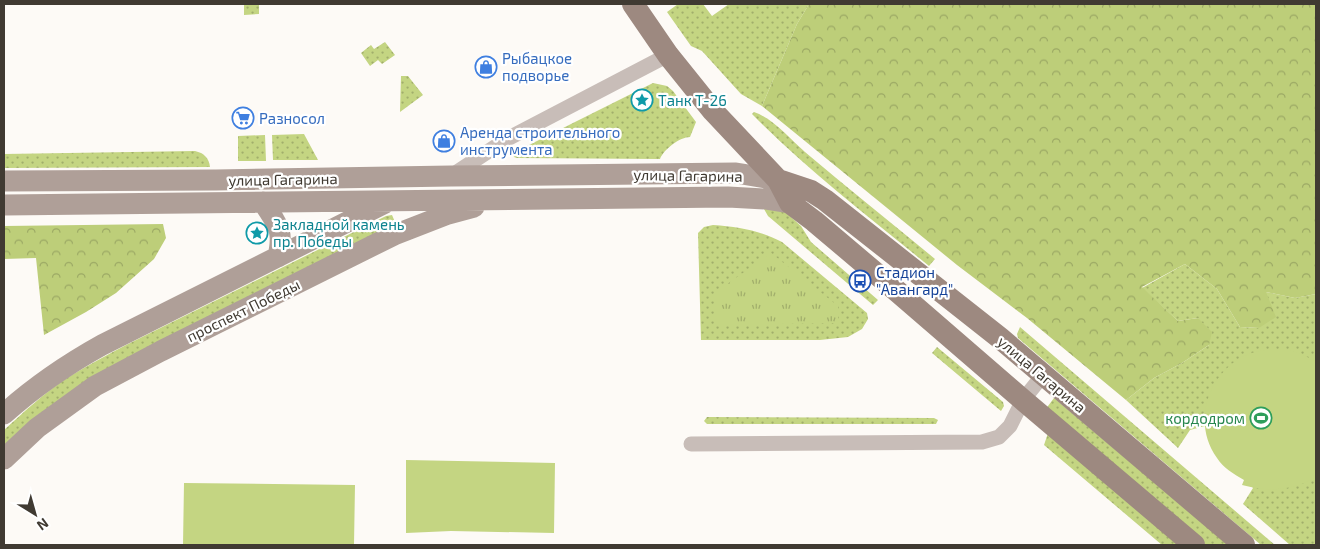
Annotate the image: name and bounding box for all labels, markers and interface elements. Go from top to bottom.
place label: Рыбацкое подворье [502,49,572,84]
shop icon: Рыбацкое подворье [474,55,498,79]
place icon: Танк Т-26 [630,88,654,112]
place label: Танк Т-26 [658,91,727,109]
supermarket icon: Разносол [231,106,255,130]
place label: Разносол [259,109,325,127]
place label: Аренда строительного инструмента [460,123,620,159]
shop icon: Аренда строительного инструмента [432,129,456,153]
street label: улица Гагарина [633,165,743,186]
street label: улица Гагарина [228,169,338,190]
place label: Закладной камень пр. Победы [273,215,405,250]
place icon: Закладной камень пр. Победы [245,221,269,245]
place label: Стадион "Авангард" [876,263,953,298]
bus stop icon: Стадион "Авангард" [848,269,872,293]
street label: проспект Победы [184,275,302,345]
street label: улица Гагарина [994,332,1090,417]
sports icon: кордодром [1249,406,1273,430]
place label: кордодром [1165,409,1245,427]
north arrow [10,489,60,539]
text: N [34,515,52,535]

